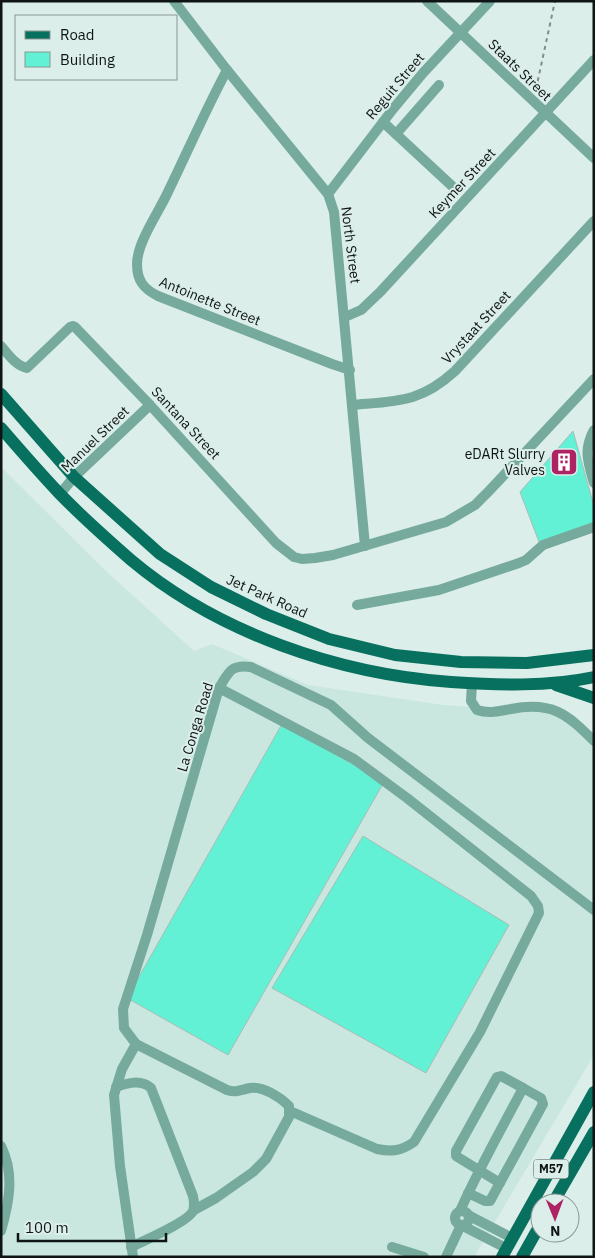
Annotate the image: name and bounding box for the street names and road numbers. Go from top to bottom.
street label: Staats Street [484,35,556,105]
street label: Reguit Street [362,49,428,123]
street label: Keymer Street [425,144,499,222]
street label: North Street [337,205,365,285]
street label: Antoinette Street [157,272,263,330]
street label: Vrystaat Street [437,287,515,367]
street label: Santana Street [148,383,224,463]
street label: Manuel Street [57,402,133,476]
street label: Jet Park Road [224,570,310,622]
street label: La Conga Road [173,680,217,774]
road number: M57 [534,1160,568,1178]

